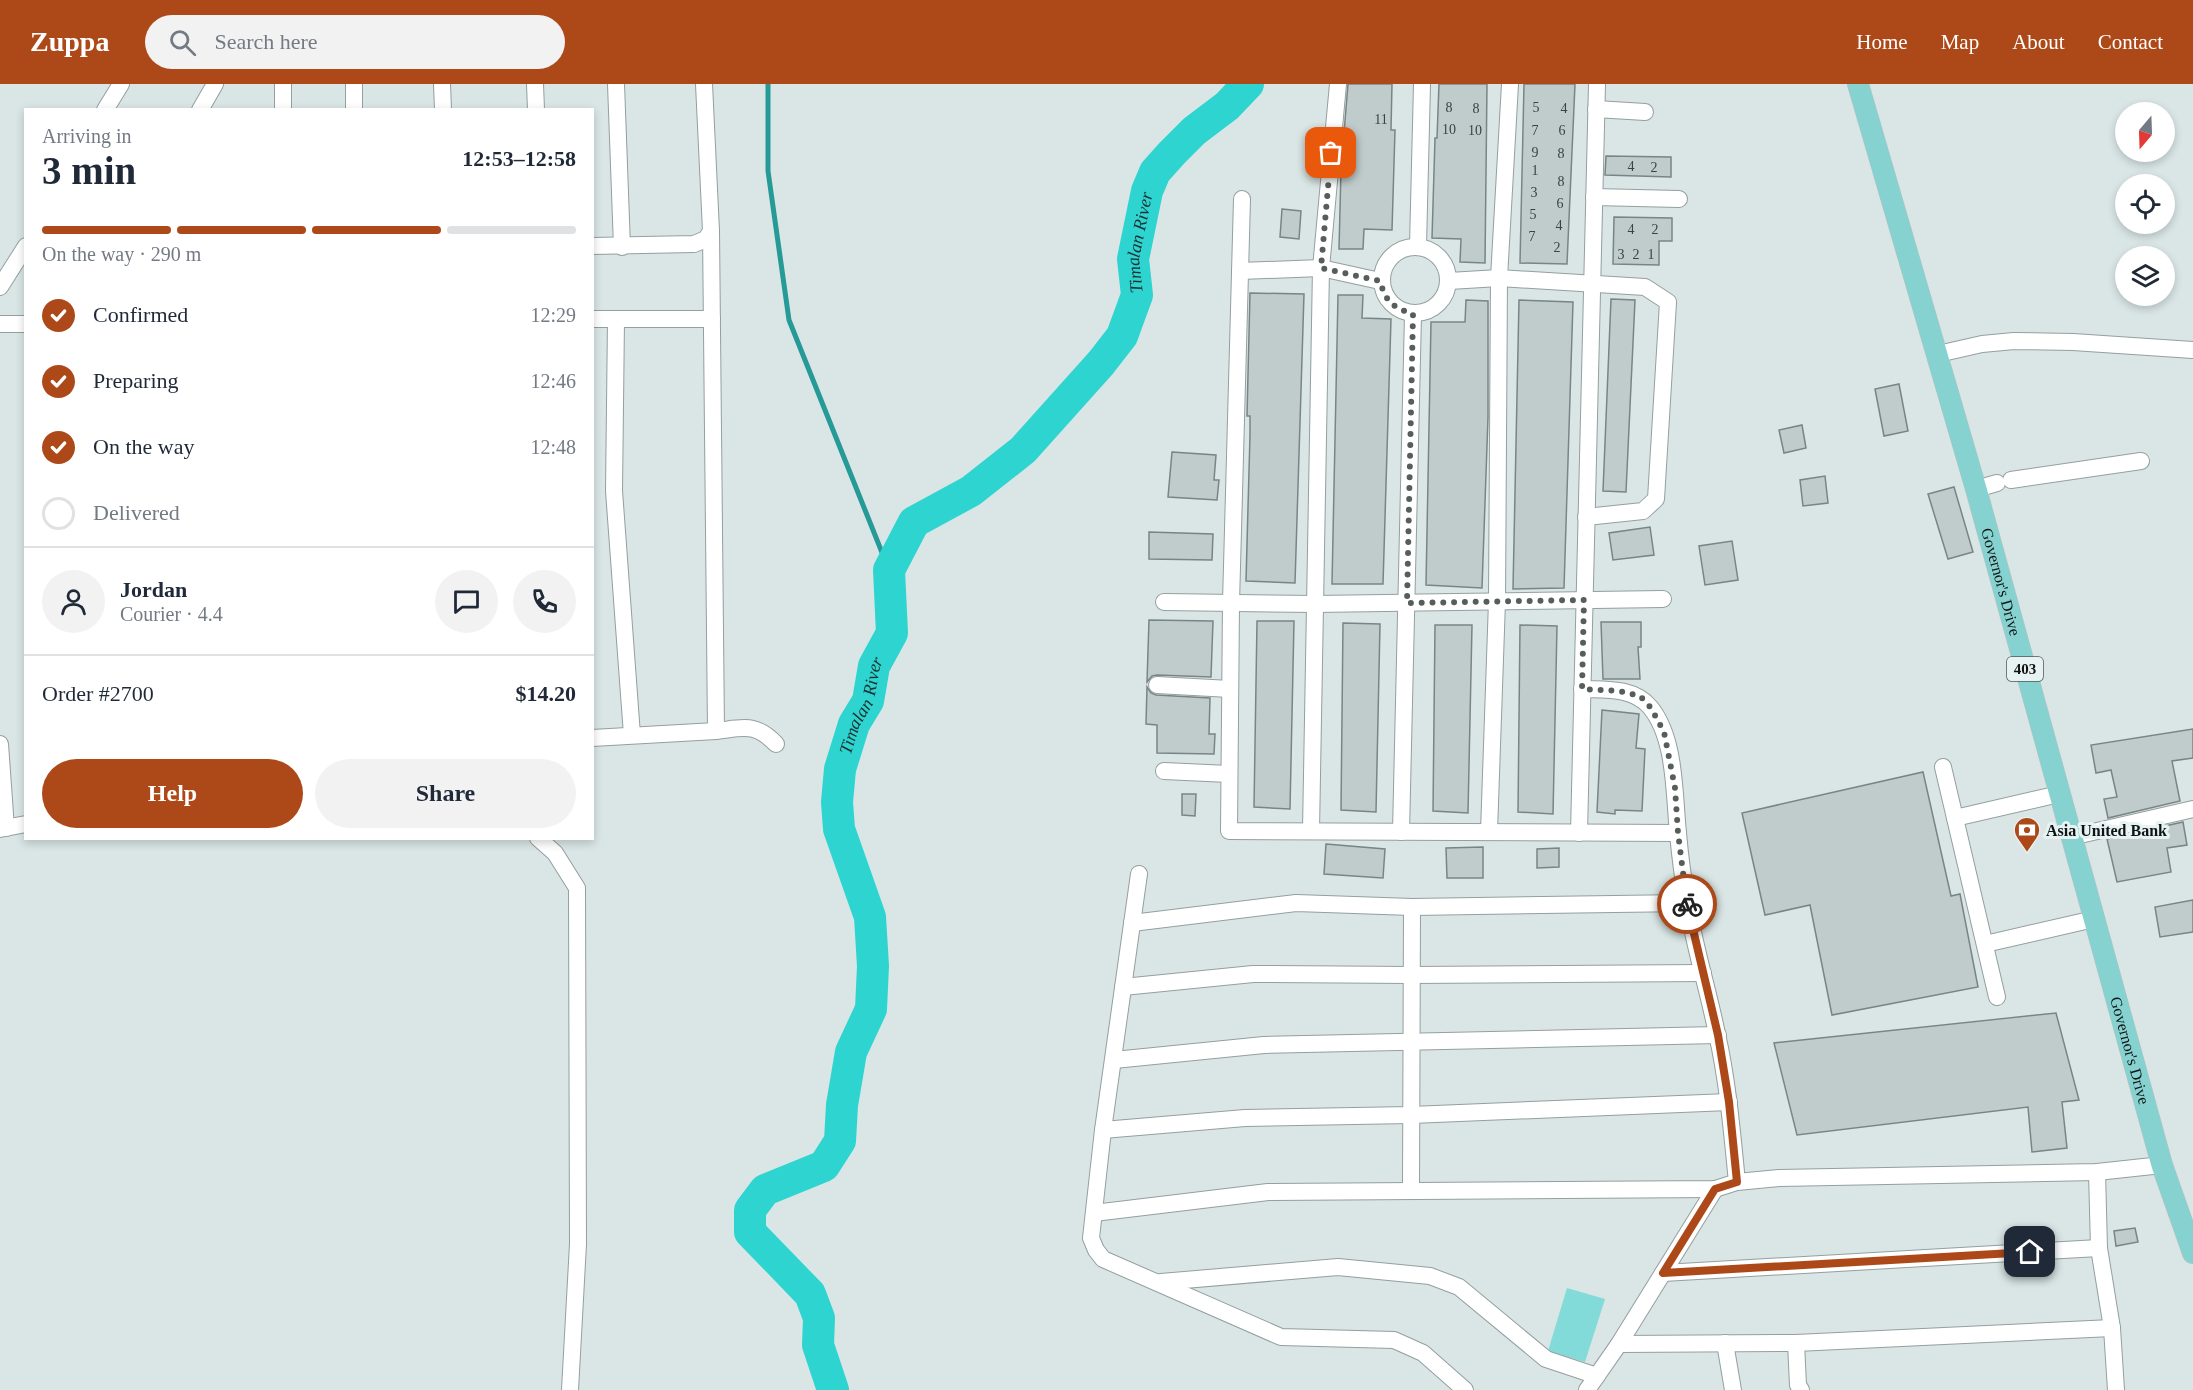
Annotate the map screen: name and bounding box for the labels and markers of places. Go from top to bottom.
pin [1305,127,1356,178]
bank icon: Asia United Bank [2012,815,2042,853]
place label: Asia United Bank [2046,822,2167,839]
pin [2004,1226,2055,1277]

